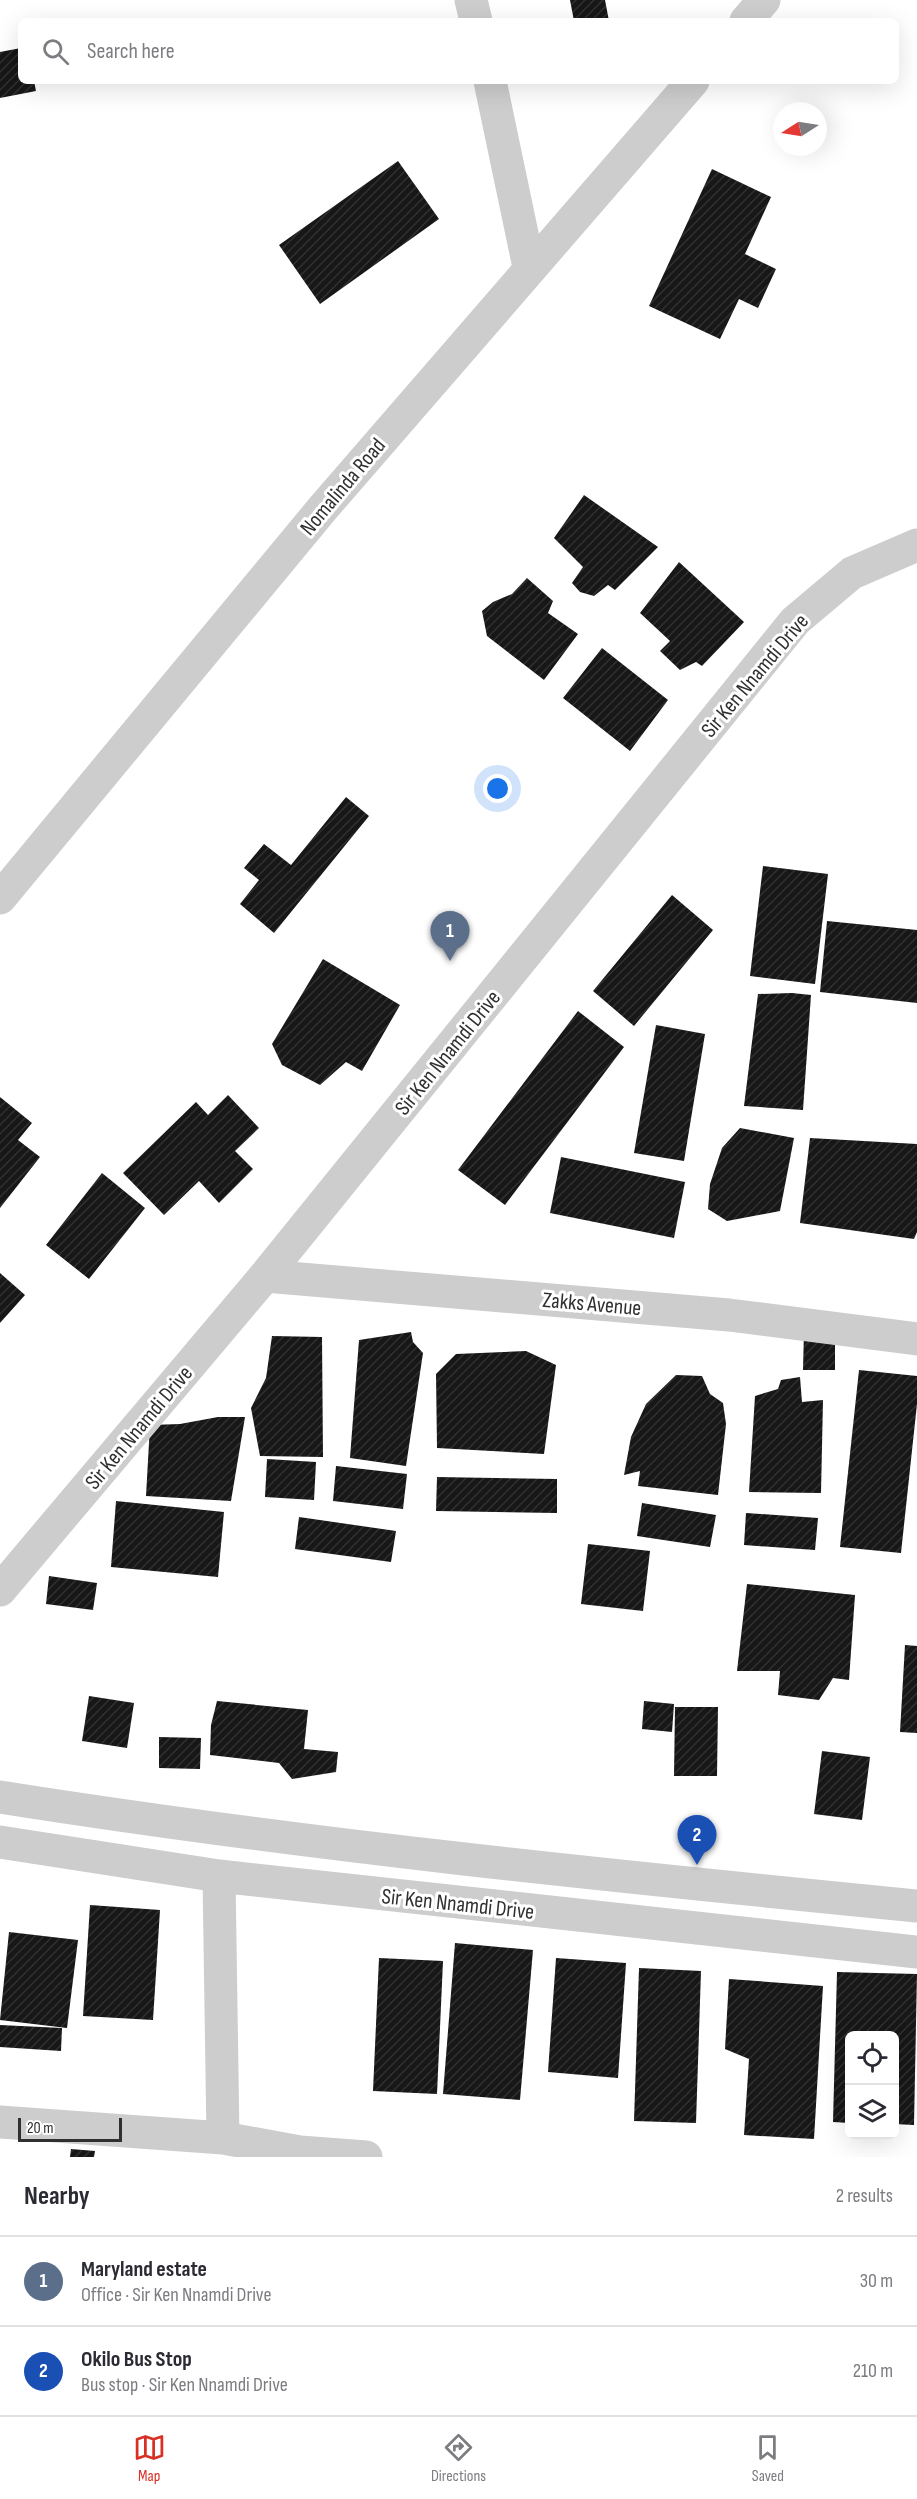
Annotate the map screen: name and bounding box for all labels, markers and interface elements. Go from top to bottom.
search box [18,18,899,84]
icon: search [39,35,72,68]
text: Search here [87,38,174,65]
north arrow [773,102,827,156]
street label: Nomalinda Road [295,433,392,541]
street label: Sir Ken Nnamdi Drive [696,609,815,743]
your location [483,774,512,803]
pin: 1 [430,912,470,961]
street label: Sir Ken Nnamdi Drive [390,985,507,1121]
street label: Zakks Avenue [541,1287,642,1322]
street label: Sir Ken Nnamdi Drive [80,1361,199,1495]
pin: 2 [678,1816,716,1865]
street label: Sir Ken Nnamdi Drive [380,1883,535,1926]
map controls [845,2031,899,2139]
button: locate [845,2031,899,2085]
button: layers [845,2085,899,2139]
scale bar [18,2115,122,2142]
text: 20 m [27,2119,54,2138]
text: Nearby [24,2181,90,2212]
text: 2 results [836,2184,893,2208]
text: Maryland estate [81,2256,207,2283]
text: 1 [40,2269,47,2293]
text: 30 m [860,2269,893,2293]
text: Office · Sir Ken Nnamdi Drive [81,2283,271,2307]
text: Okilo Bus Stop [81,2346,192,2373]
text: 2 [39,2359,48,2383]
text: 210 m [853,2359,893,2383]
text: Bus stop · Sir Ken Nnamdi Drive [81,2373,288,2397]
tab: Map [133,2431,166,2486]
tab: Directions [431,2431,486,2486]
tab: Saved [751,2431,784,2486]

